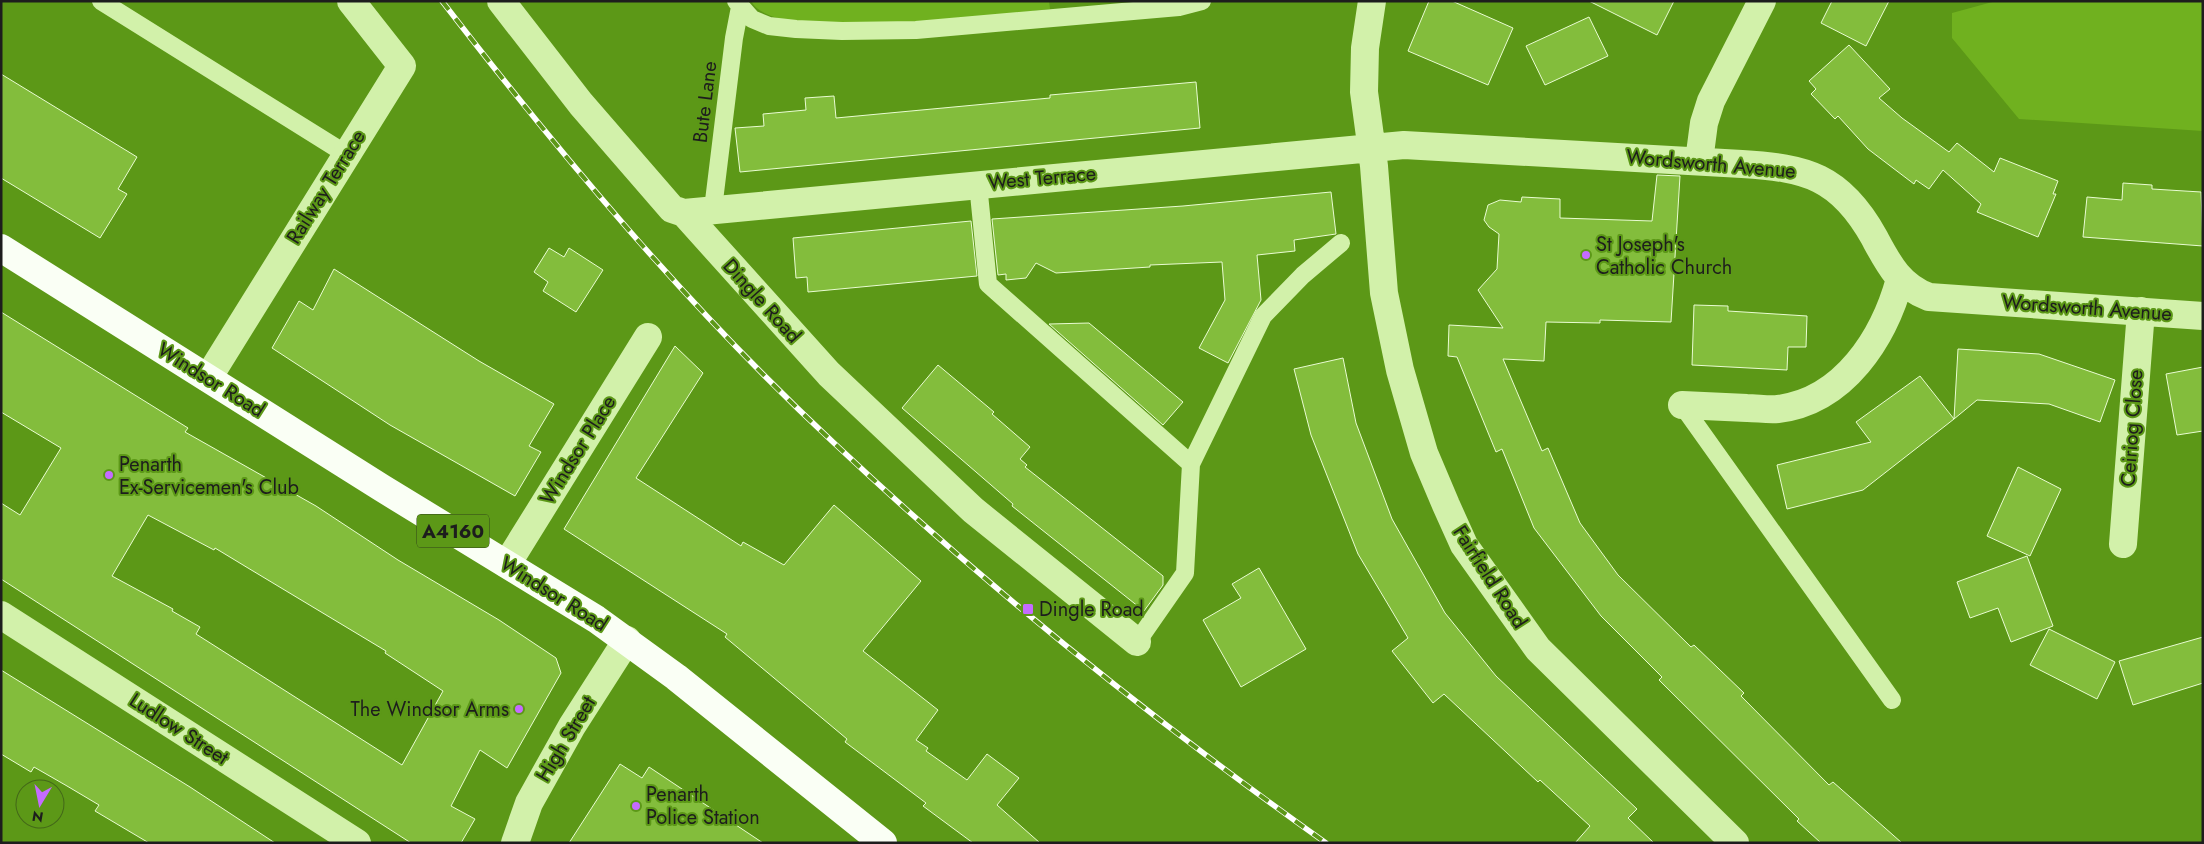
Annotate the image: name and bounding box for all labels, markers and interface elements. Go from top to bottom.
street label: Bute Lane [686,59,724,145]
street label: Railway Terrace [279,124,373,250]
street label: Wordsworth Avenue [1625,142,1797,186]
street label: West Terrace [987,159,1097,197]
place label: St Joseph's Catholic Church [1596,230,1732,282]
marker: St Joseph's Catholic Church [1580,249,1592,261]
street label: Dingle Road [716,252,808,350]
street label: Wordsworth Avenue [2001,288,2173,328]
street label: Windsor Road [152,335,270,425]
street label: Ceiriog Close [2113,369,2151,487]
street label: Windsor Place [533,390,623,510]
place label: Penarth Ex-Servicemen's Club [119,450,299,502]
marker: Penarth Ex-Servicemen's Club [103,469,115,481]
road number: A4160 [417,514,489,548]
street label: Fairfield Road [1446,520,1534,634]
street label: Windsor Road [495,549,613,639]
place label: Dingle Road [1039,595,1144,624]
marker: Dingle Road [1021,602,1035,616]
street label: Ludlow Street [124,686,234,772]
street label: High Street [529,691,603,787]
place label: The Windsor Arms [350,695,509,724]
marker: The Windsor Arms [513,703,525,715]
north arrow [15,779,65,829]
place label: Penarth Police Station [646,780,760,832]
marker: Penarth Police Station [630,800,642,812]
text: N [31,806,45,828]

